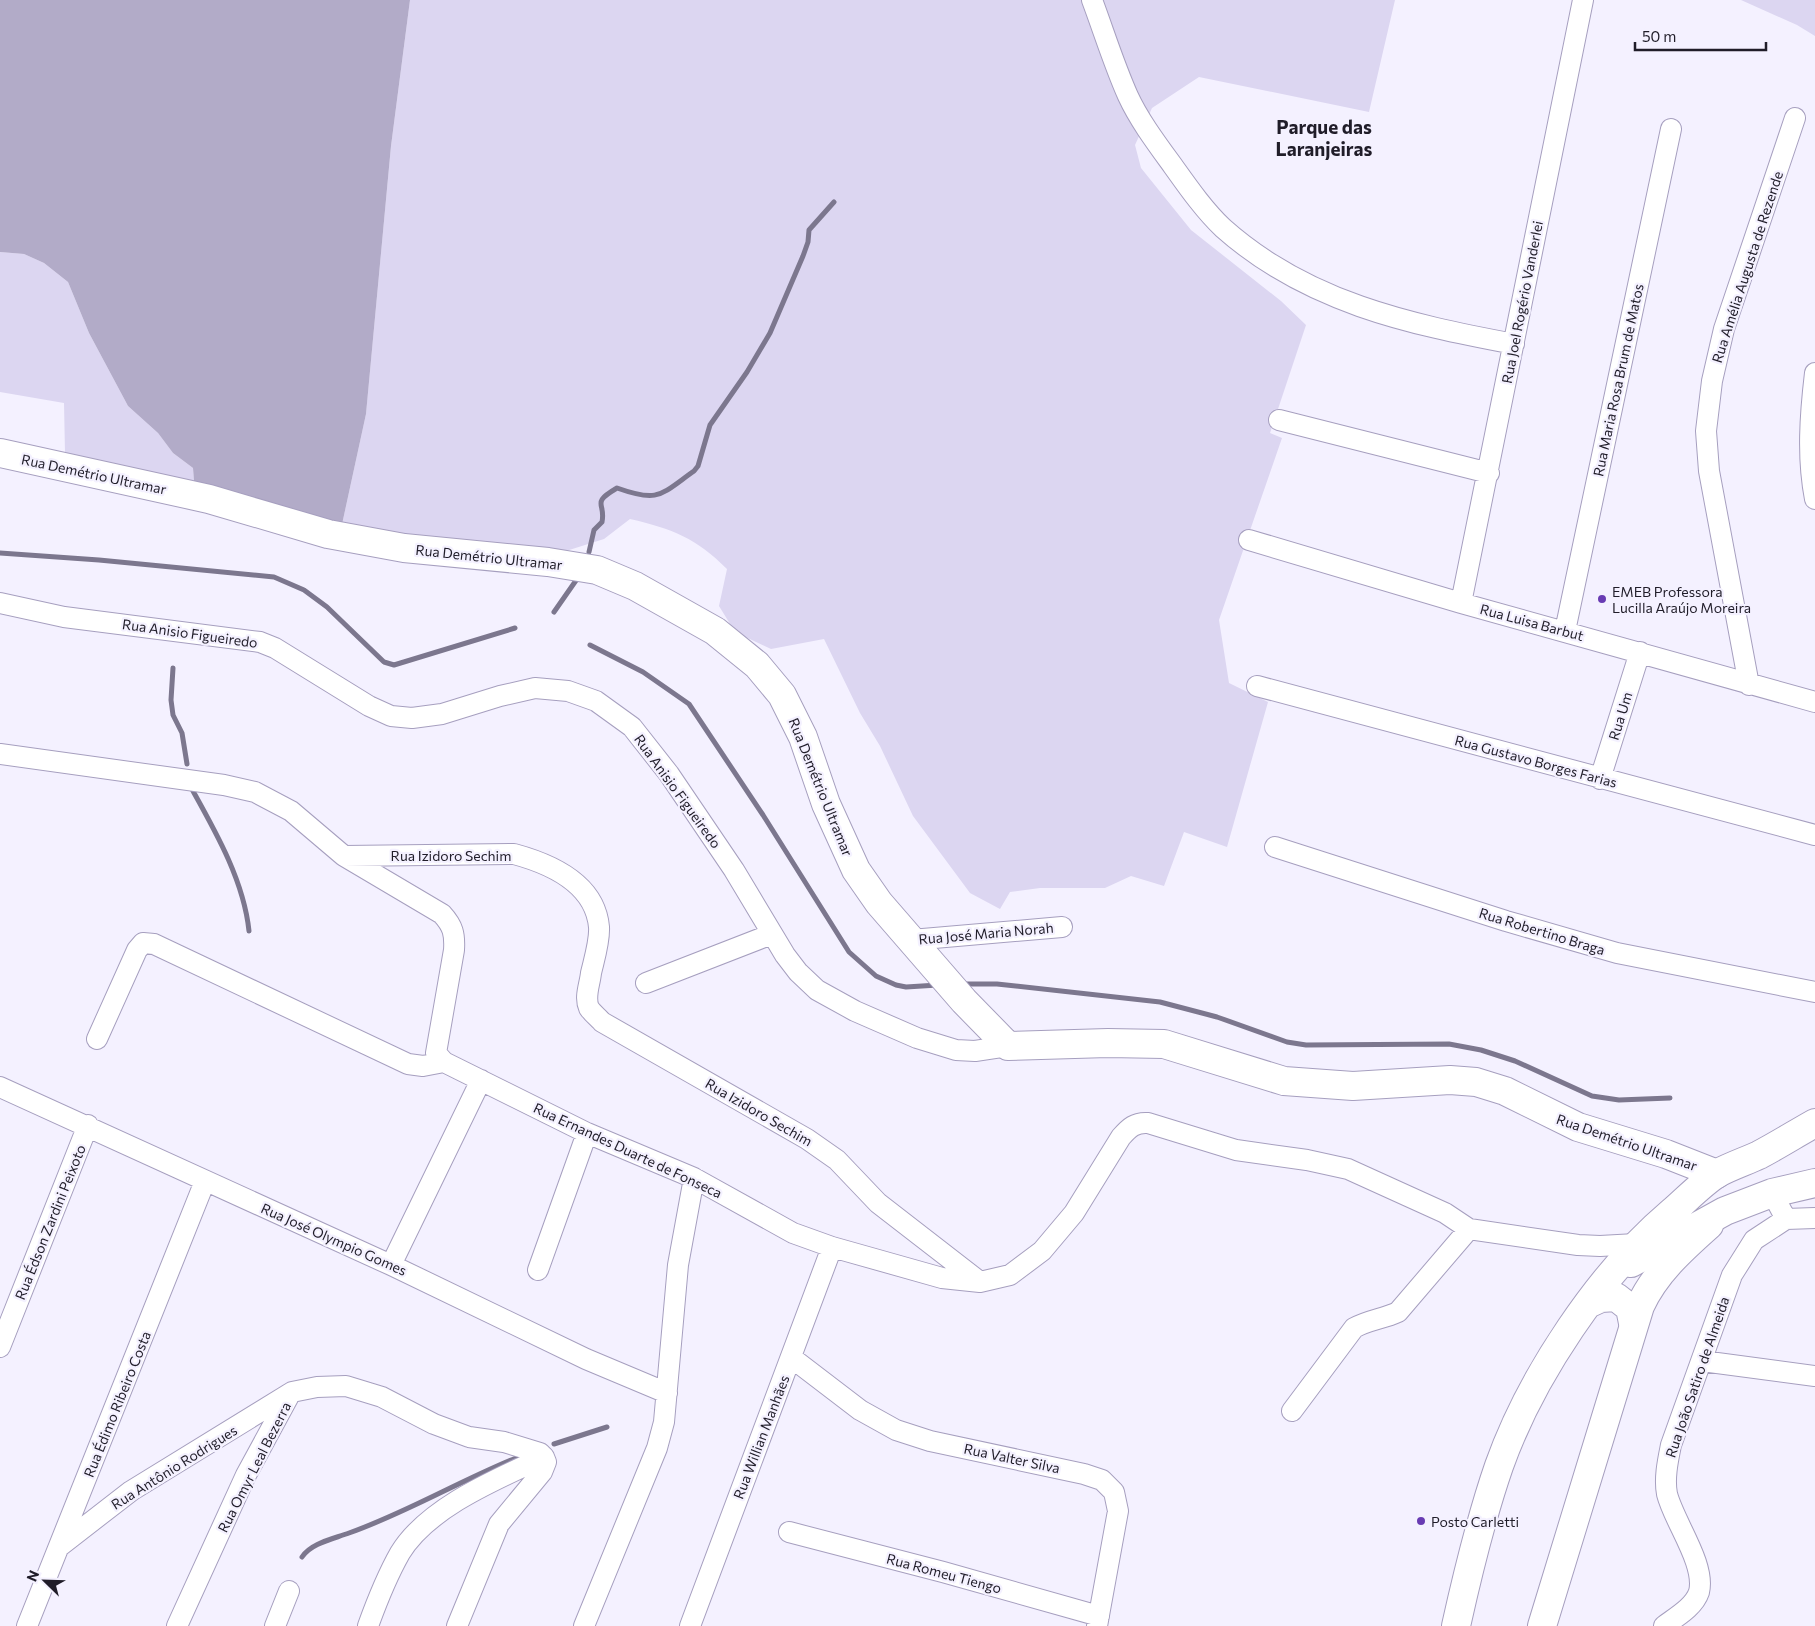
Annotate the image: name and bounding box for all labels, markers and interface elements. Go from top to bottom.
scale bar [1635,20,1766,52]
text: 50 m [1642,27,1676,45]
district label: Parque das Laranjeiras [1276,115,1373,160]
street label: Rua Amélia Augusta de Rezende [1708,169,1786,365]
street label: Rua Joel Rogério Vanderlei [1498,219,1546,385]
street label: Rua Maria Rosa Brum de Matos [1589,282,1647,478]
street label: Rua Demétrio Ultramar [20,450,168,498]
street label: Rua Demétrio Ultramar [415,541,564,573]
place label: EMEB Professora Lucilla Araújo Moreira [1612,583,1751,616]
marker: EMEB Professora Lucilla Araújo Moreira [1596,593,1608,605]
street label: Rua Luisa Barbut [1478,600,1586,644]
street label: Rua Anisio Figueiredo [121,615,259,651]
street label: Rua Um [1605,690,1635,742]
street label: Rua Demétrio Ultramar [785,715,857,859]
street label: Rua Anisio Figueiredo [631,731,725,851]
street label: Rua Gustavo Borges Farias [1453,731,1619,791]
street label: Rua Izidoro Sechim [391,847,511,864]
street label: Rua Robertino Braga [1477,904,1607,958]
street label: Rua José Maria Norah [918,919,1054,947]
street label: Rua Izidoro Sechim [702,1074,816,1150]
street label: Rua Ernandes Duarte de Fonseca [531,1099,725,1201]
street label: Rua Demétrio Ultramar [1554,1110,1700,1174]
street label: Rua Édson Zardini Peixoto [11,1142,89,1302]
street label: Rua José Olympio Gomes [258,1199,410,1279]
street label: Rua João Satiro de Almeida [1661,1294,1733,1460]
street label: Rua Édimo Ribeiro Costa [80,1328,154,1480]
street label: Rua Willian Manhães [730,1373,792,1501]
street label: Rua Omyr Leal Bezerra [214,1399,294,1535]
street label: Rua Antônio Rodrigues [108,1421,240,1513]
street label: Rua Valter Silva [962,1440,1062,1476]
place label: Posto Carletti [1431,1513,1519,1530]
marker: Posto Carletti [1415,1515,1427,1527]
street label: Rua Romeu Tiengo [885,1549,1003,1597]
north arrow [20,1556,70,1606]
text: N [23,1568,42,1584]

